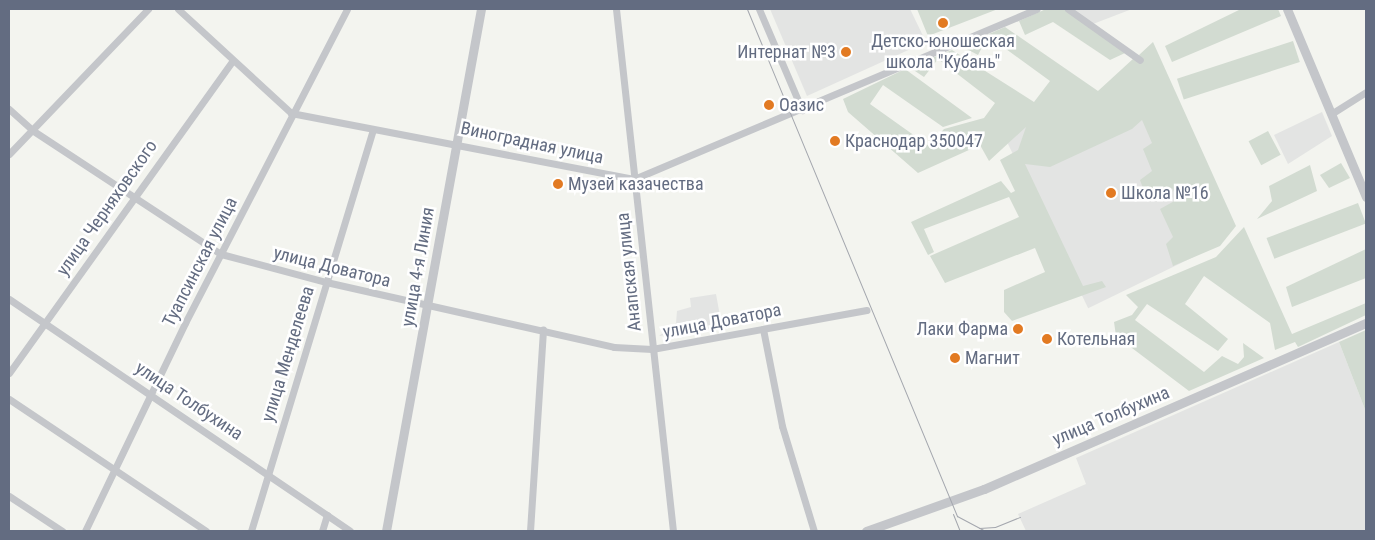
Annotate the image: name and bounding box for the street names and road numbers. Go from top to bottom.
street label: Виноградная улица [459,117,605,169]
street label: улица Черняховского [52,136,162,280]
street label: Туапсинская улица [158,194,242,330]
street label: улица 4-я Линия [397,205,439,329]
street label: Анапская улица [612,212,646,332]
street label: улица Доватора [271,242,393,292]
street label: улица Менделеева [257,284,319,424]
street label: улица Доватора [661,299,783,343]
street label: улица Толбухина [131,357,247,445]
street label: улица Толбухина [1049,382,1173,450]

